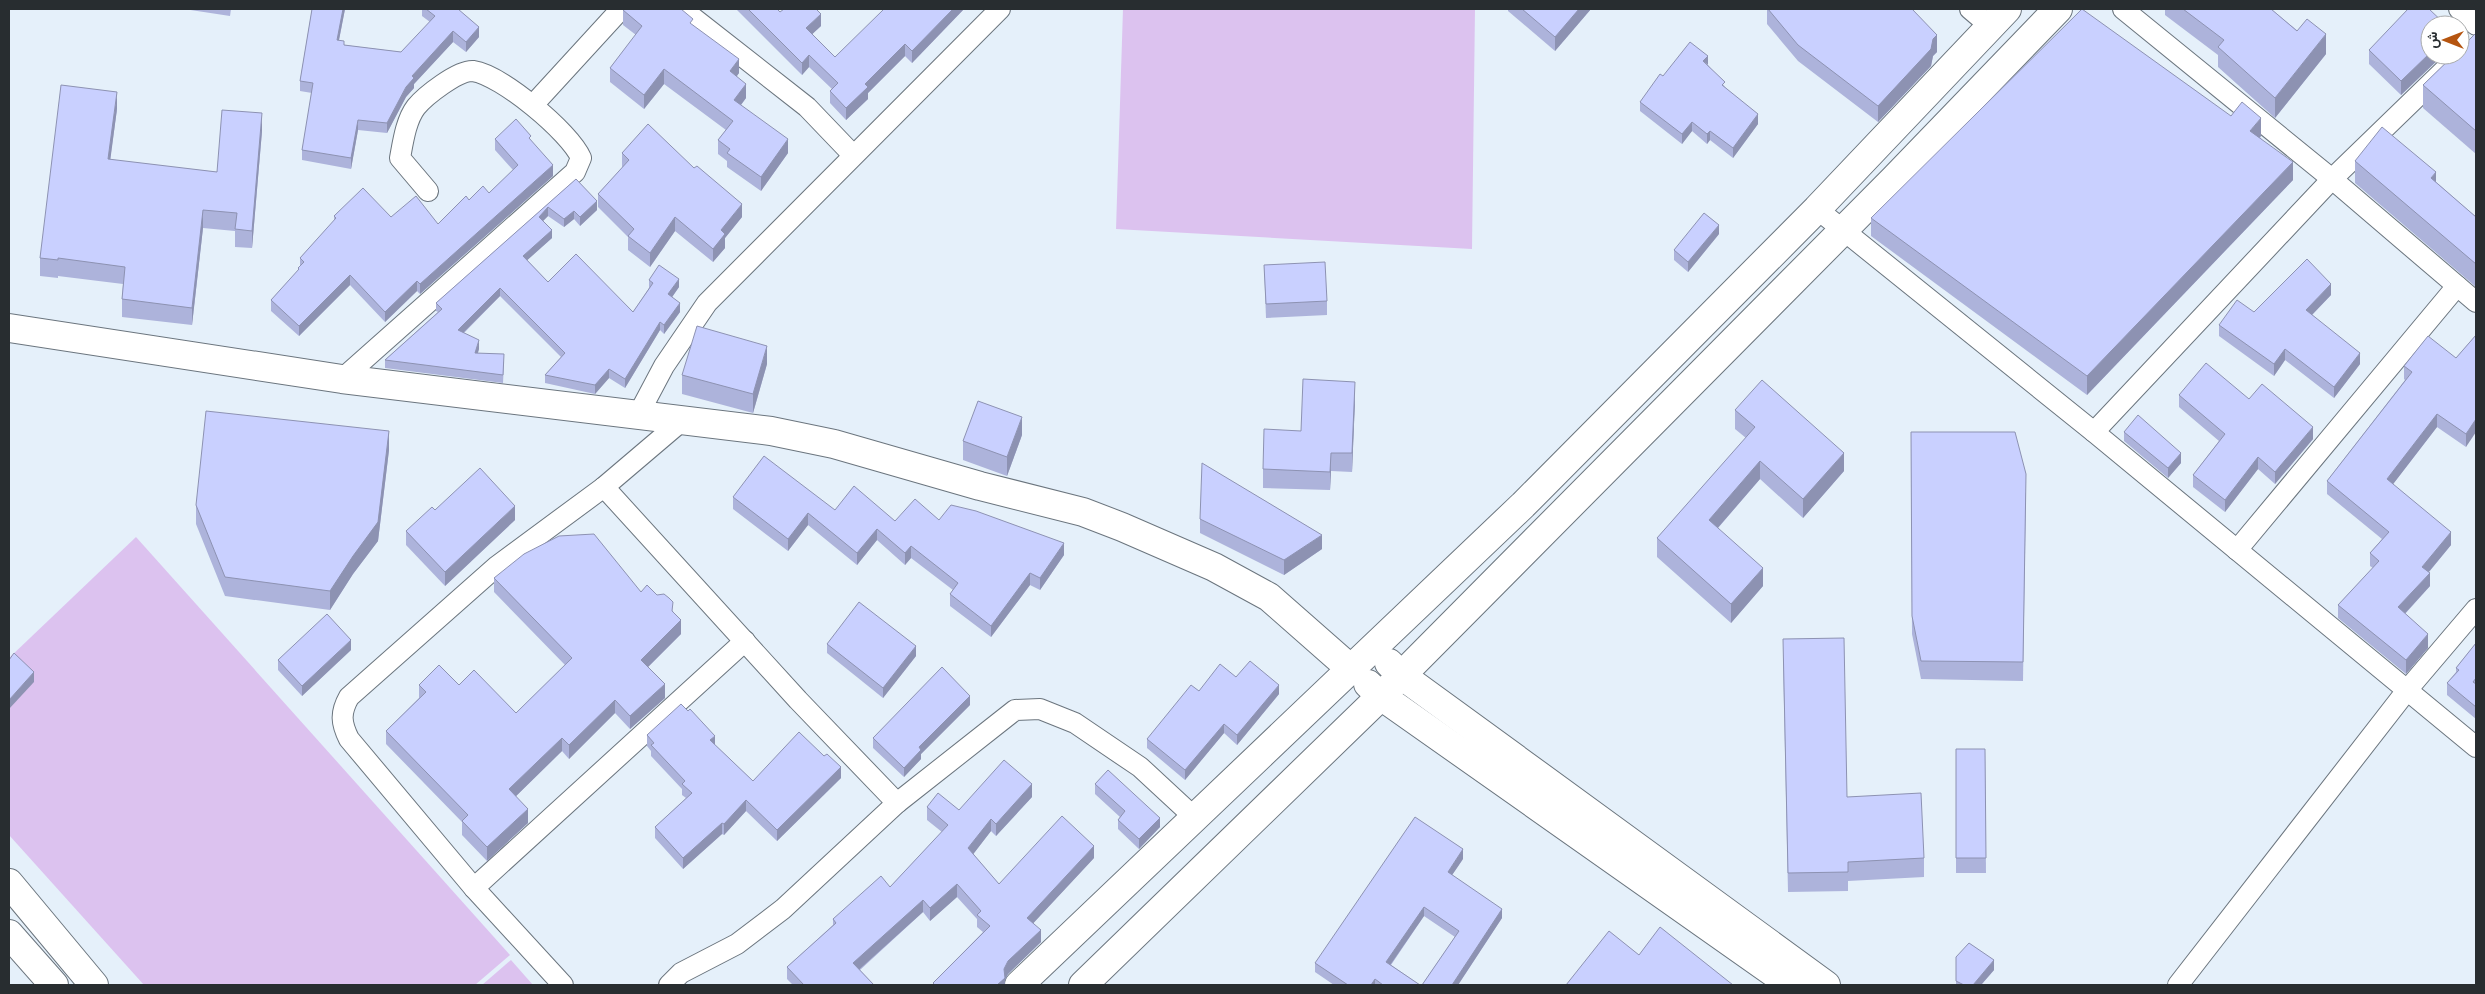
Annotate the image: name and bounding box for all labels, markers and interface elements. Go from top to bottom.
north arrow [2420,15,2470,65]
text: ش [2423,31,2441,48]

